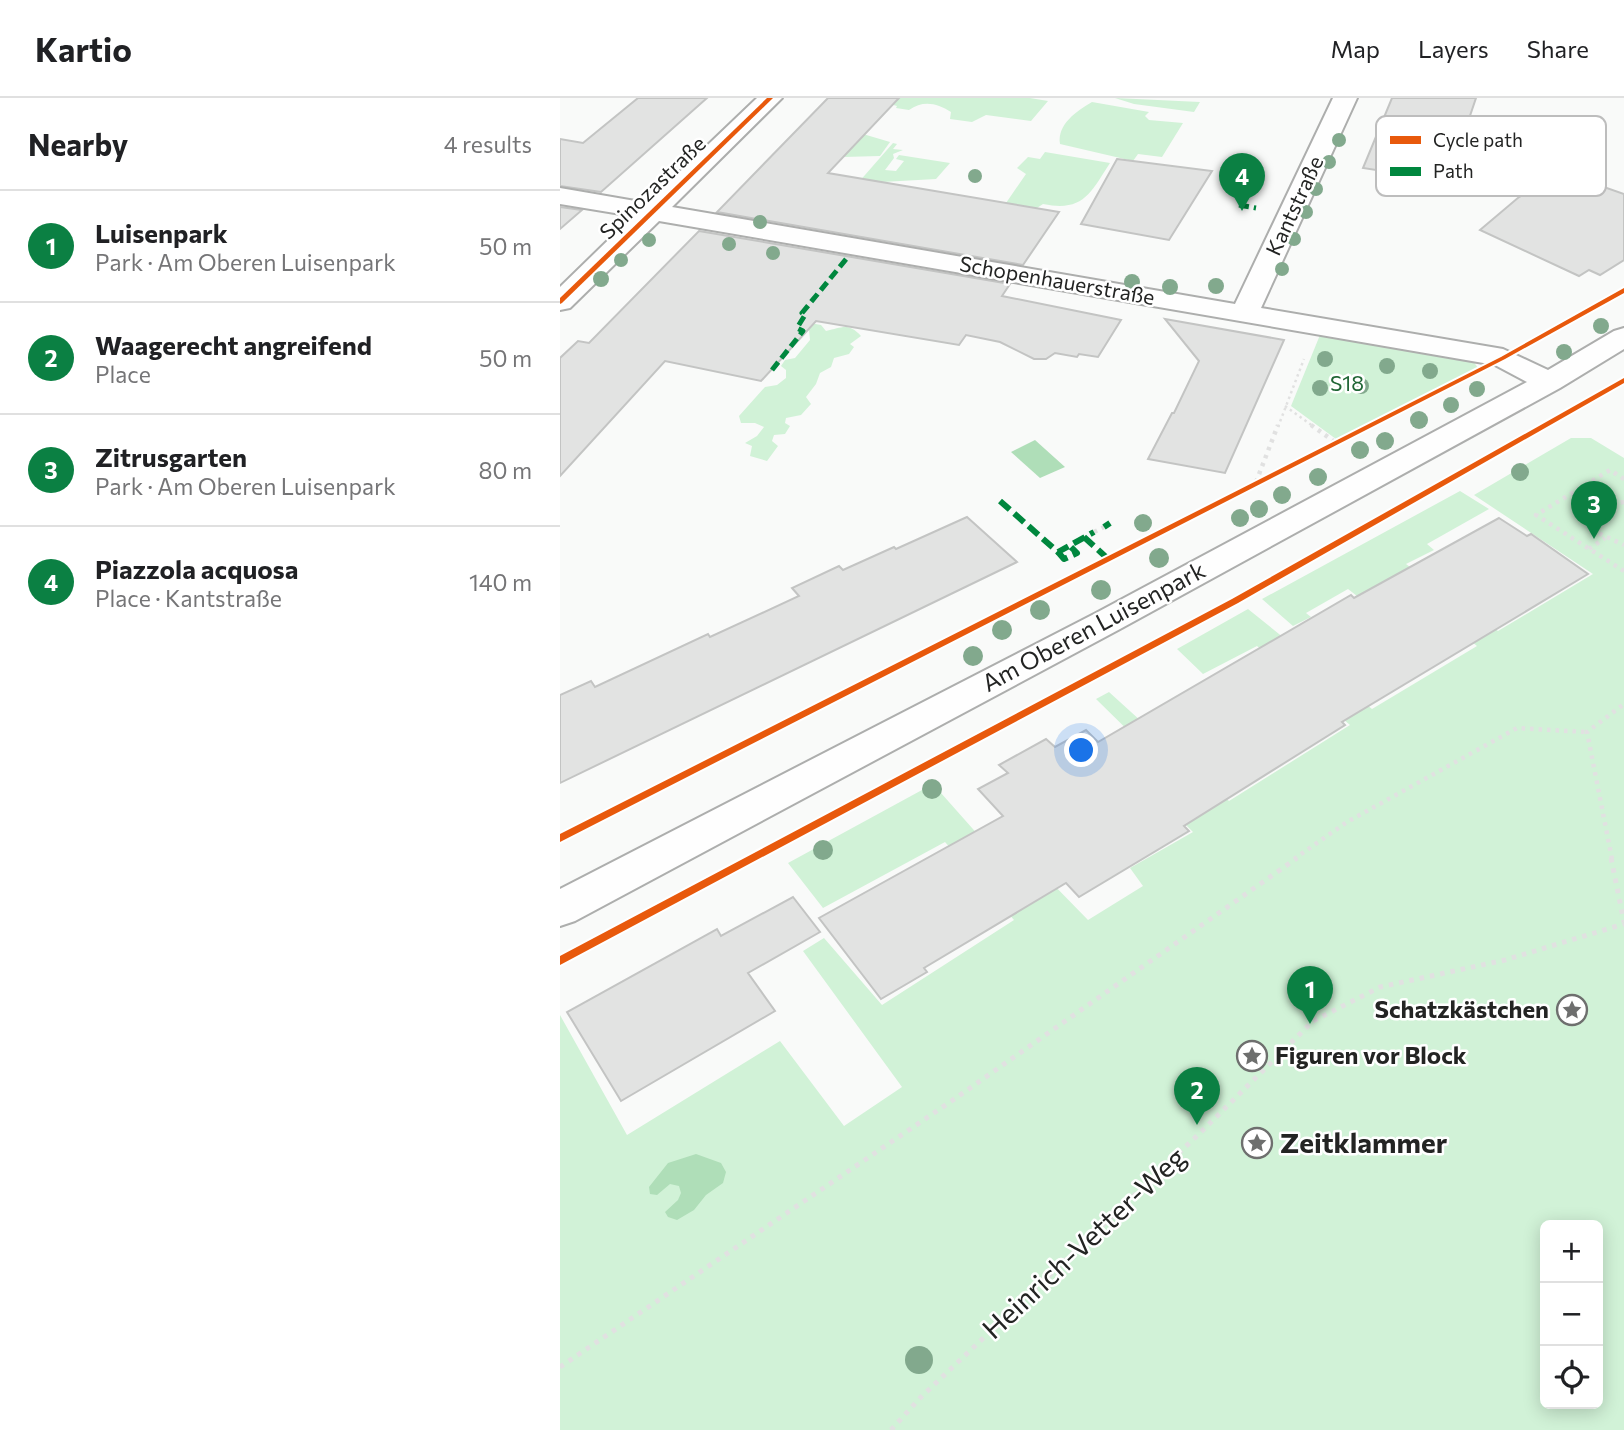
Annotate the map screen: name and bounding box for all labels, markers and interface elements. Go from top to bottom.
text: Kartio [35,28,132,69]
text: Map [1331,34,1380,63]
text: Layers [1418,34,1489,63]
text: Share [1527,34,1589,63]
legend [1376,116,1606,196]
text: Nearby [28,125,128,162]
text: Cycle path [1433,128,1523,151]
text: 4 results [444,130,532,158]
street label: Spinozastraße [594,130,710,244]
street label: Kantstraße [1260,152,1328,259]
pin: 4 [1219,153,1265,211]
text: Path [1433,159,1474,182]
text: Luisenpark [95,217,228,248]
text: 1 [46,232,56,260]
text: 50 m [479,232,532,260]
text: Park · Am Oberen Luisenpark [95,248,396,276]
street label: Schopenhauerstraße [958,250,1157,309]
text: Waagerecht angreifend [95,329,372,360]
text: 2 [44,344,58,372]
text: 50 m [479,344,532,372]
text: Place [95,360,151,388]
park label: S18 [1330,370,1364,395]
text: Zitrusgarten [95,441,247,472]
text: 3 [44,456,58,484]
text: 80 m [479,456,532,484]
text: Park · Am Oberen Luisenpark [95,472,396,500]
pin: 3 [1571,481,1617,539]
text: Piazzola acquosa [95,553,298,584]
street label: Am Oberen Luisenpark [977,554,1210,697]
text: 4 [44,568,58,596]
text: 140 m [469,568,532,596]
text: Place · Kantstraße [95,584,282,612]
your location [1064,733,1098,767]
pin: 1 [1287,966,1333,1024]
place icon: Schatzkästchen [1555,993,1589,1027]
place label: Schatzkästchen [1375,994,1549,1023]
place icon: Figuren vor Block [1235,1039,1269,1073]
place label: Figuren vor Block [1275,1040,1467,1069]
pin: 2 [1174,1067,1220,1125]
place label: Zeitklammer [1280,1125,1448,1159]
place icon: Zeitklammer [1240,1126,1274,1160]
street label: Heinrich-Vetter-Weg [975,1139,1192,1345]
map controls [1540,1220,1603,1409]
button: + [1540,1220,1603,1283]
button: − [1540,1283,1603,1346]
button: locate [1540,1346,1603,1409]

